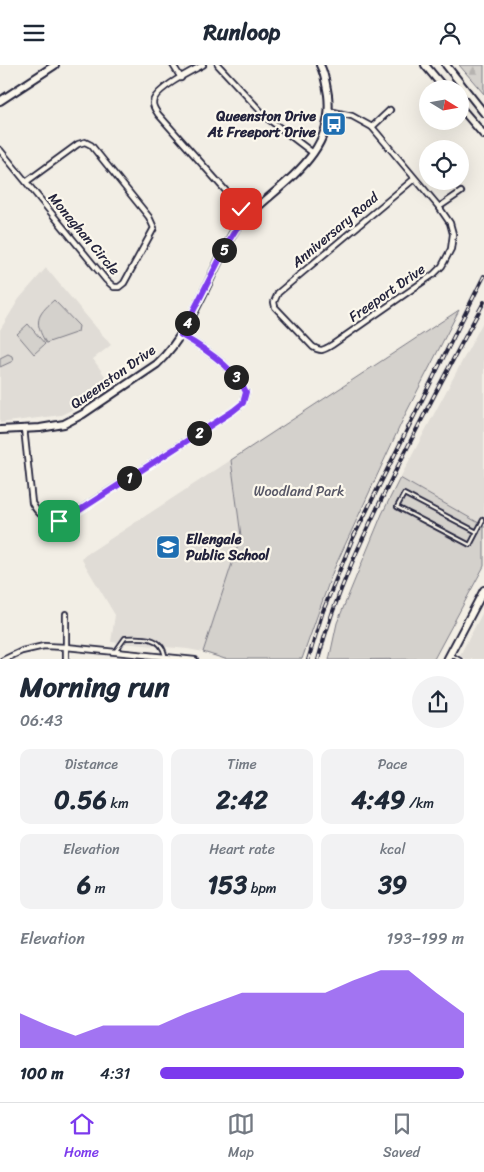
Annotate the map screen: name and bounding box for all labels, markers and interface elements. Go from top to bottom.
text: Runloop [204,13,280,52]
icon: menu [20,19,48,47]
icon: person [436,19,464,47]
north arrow [419,80,469,130]
map controls [419,80,469,190]
place label: Queenston Drive At Freeport Drive [207,104,317,145]
bus stop icon: Queenston Drive At Freeport Drive [321,111,347,137]
button: locate [419,140,469,190]
street label: Anniversary Road [285,185,386,275]
street label: Monaghan Circle [42,187,126,281]
pin [220,188,262,230]
icon: check [227,195,255,223]
pin: 5 [212,237,236,263]
text: 5 [220,238,229,263]
street label: Freeport Drive [343,257,431,329]
pin: 4 [174,311,200,335]
text: 4 [183,311,192,336]
street label: Queenston Drive [65,338,161,416]
pin: 3 [224,365,248,389]
text: 3 [233,365,240,390]
pin: 2 [186,421,212,445]
text: 2 [195,421,204,446]
pin: 1 [116,465,142,491]
text: 1 [126,466,133,491]
park label: Woodland Park [254,479,344,504]
pin [38,500,80,542]
icon: arrive [45,507,73,535]
place label: Ellengale Public School [186,527,270,568]
school or university icon: Ellengale Public School [155,534,181,560]
text: Morning run [20,662,170,711]
button: share [412,676,464,728]
text: 06:43 [20,706,63,735]
text: Distance [65,752,118,777]
text: Time [227,752,257,777]
text: Pace [378,752,408,777]
text: 0.56 [54,777,107,822]
text: 2:42 [216,777,268,822]
text: 4:49 [351,777,405,822]
text: km [107,791,129,816]
text: /km [405,791,434,816]
text: Elevation [63,837,120,862]
text: Heart rate [209,837,275,862]
text: kcal [380,837,405,862]
text: 6 [77,862,91,907]
text: 153 [207,862,247,907]
text: 39 [378,862,407,907]
text: m [91,876,106,901]
text: bpm [247,876,277,901]
text: Elevation [20,924,85,953]
text: 193–199 m [386,924,464,953]
text: 100 m [20,1059,64,1088]
text: 4:31 [100,1059,130,1088]
tab: Home [64,1110,99,1165]
tab: Map [227,1110,255,1165]
tab: Saved [383,1110,420,1165]

